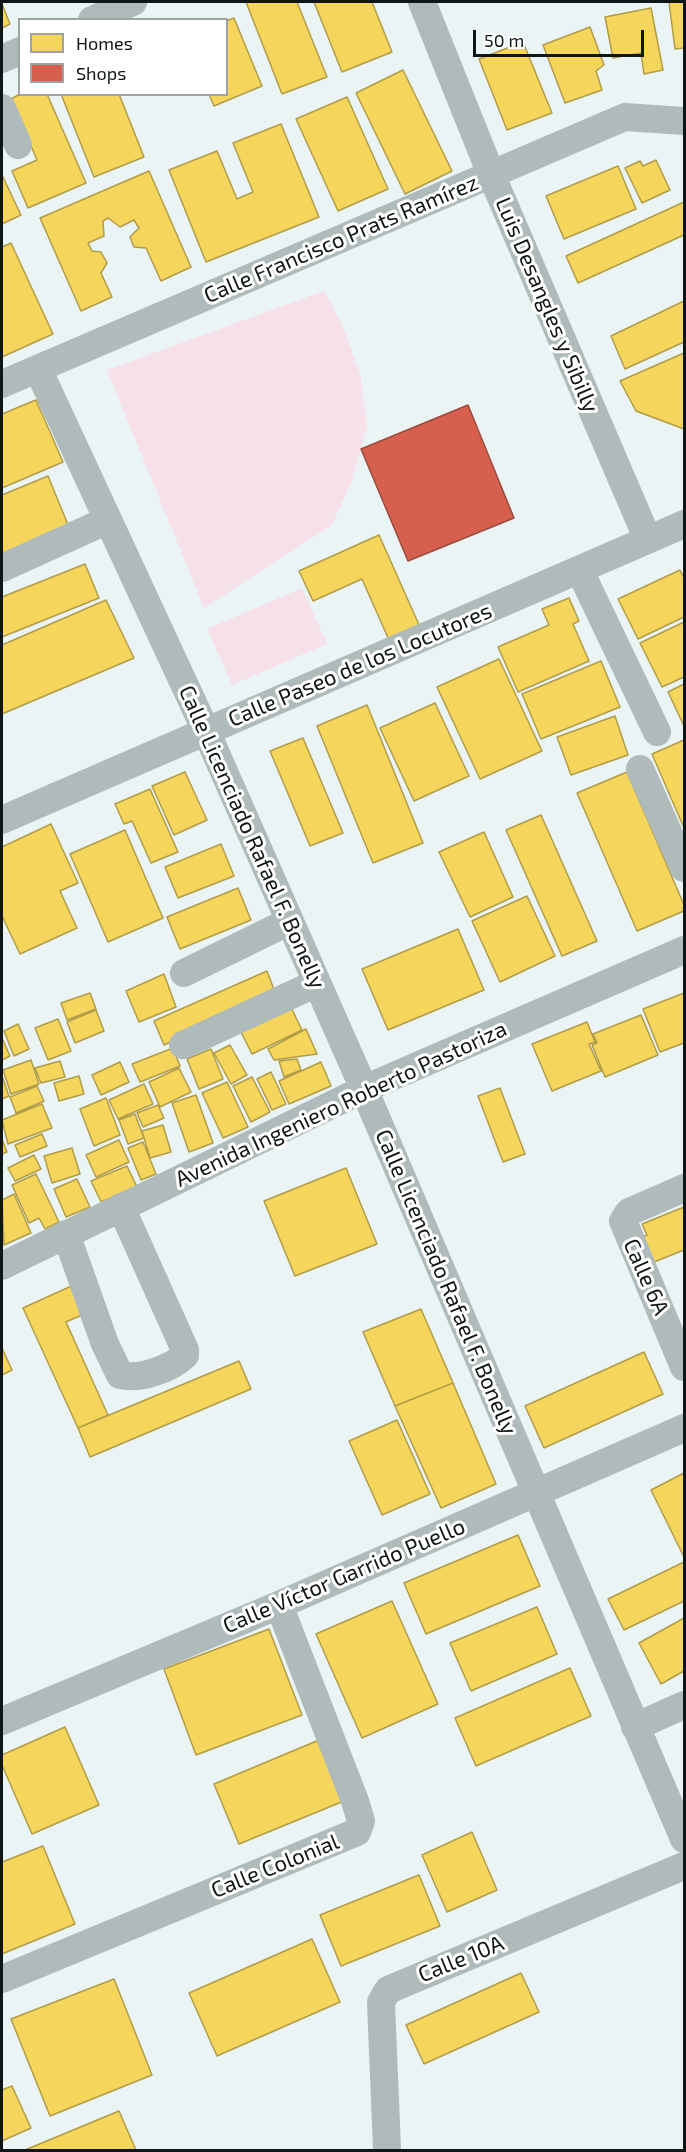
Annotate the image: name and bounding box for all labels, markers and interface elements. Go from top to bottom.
legend [18,18,228,96]
scale bar [476,18,647,56]
text: 50 m [484,29,524,51]
text: Homes [76,32,133,54]
text: Shops [76,62,126,84]
street label: Calle Francisco Prats Ramírez [200,169,482,309]
street label: Luis Desangles y Sibilly [490,193,604,417]
street label: Calle Paseo de los Locutores [224,597,496,733]
street label: Calle Licenciado Rafael F. Bonelly [173,681,331,993]
street label: Avenida Ingeniero Roberto Pastoriza [171,1015,511,1193]
street label: Calle Licenciado Rafael F. Bonelly [370,1125,522,1439]
street label: Calle 6A [618,1235,674,1319]
street label: Calle Víctor Garrido Puello [219,1513,469,1639]
street label: Calle Colonial [207,1828,343,1904]
street label: Calle 10A [414,1930,508,1988]

